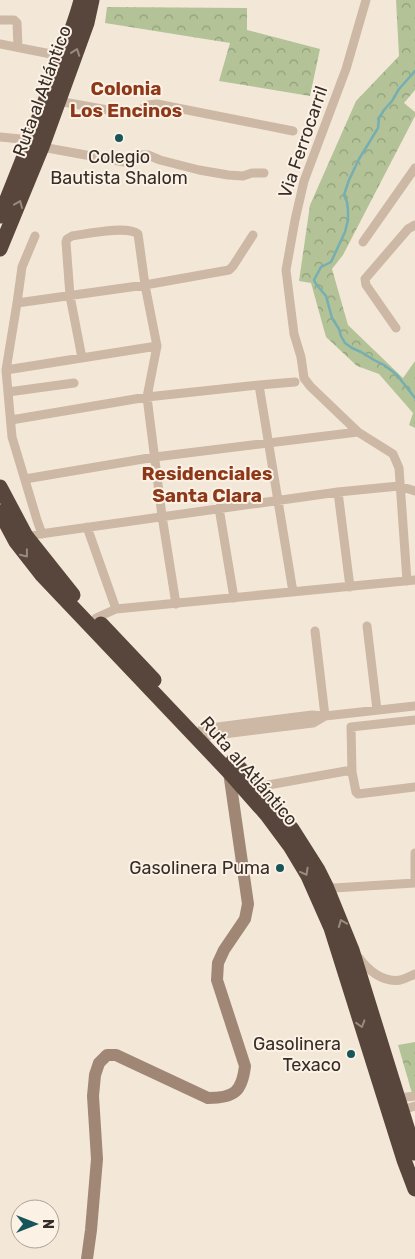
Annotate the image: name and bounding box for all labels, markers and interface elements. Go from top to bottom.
street label: Ruta al Atlántico [8,23,76,159]
one-way arrow [70,48,80,57]
district label: Colonia Los Encinos [70,77,182,122]
street label: Via Ferrocarril [274,83,332,201]
marker: Colegio Bautista Shalom [113,132,125,144]
place label: Colegio Bautista Shalom [50,146,188,189]
one-way arrow [12,200,23,209]
district label: Residenciales Santa Clara [142,462,272,507]
one-way arrow [20,548,28,557]
street label: Ruta al Atlántico [196,712,302,830]
place label: Gasolinera Puma [129,857,270,879]
marker: Gasolinera Puma [274,862,286,874]
one-way arrow [299,867,309,876]
one-way arrow [337,919,348,928]
one-way arrow [356,1020,366,1028]
place label: Gasolinera Texaco [253,1033,341,1076]
marker: Gasolinera Texaco [345,1048,357,1060]
north arrow [10,1199,60,1249]
text: N [39,1219,56,1229]

